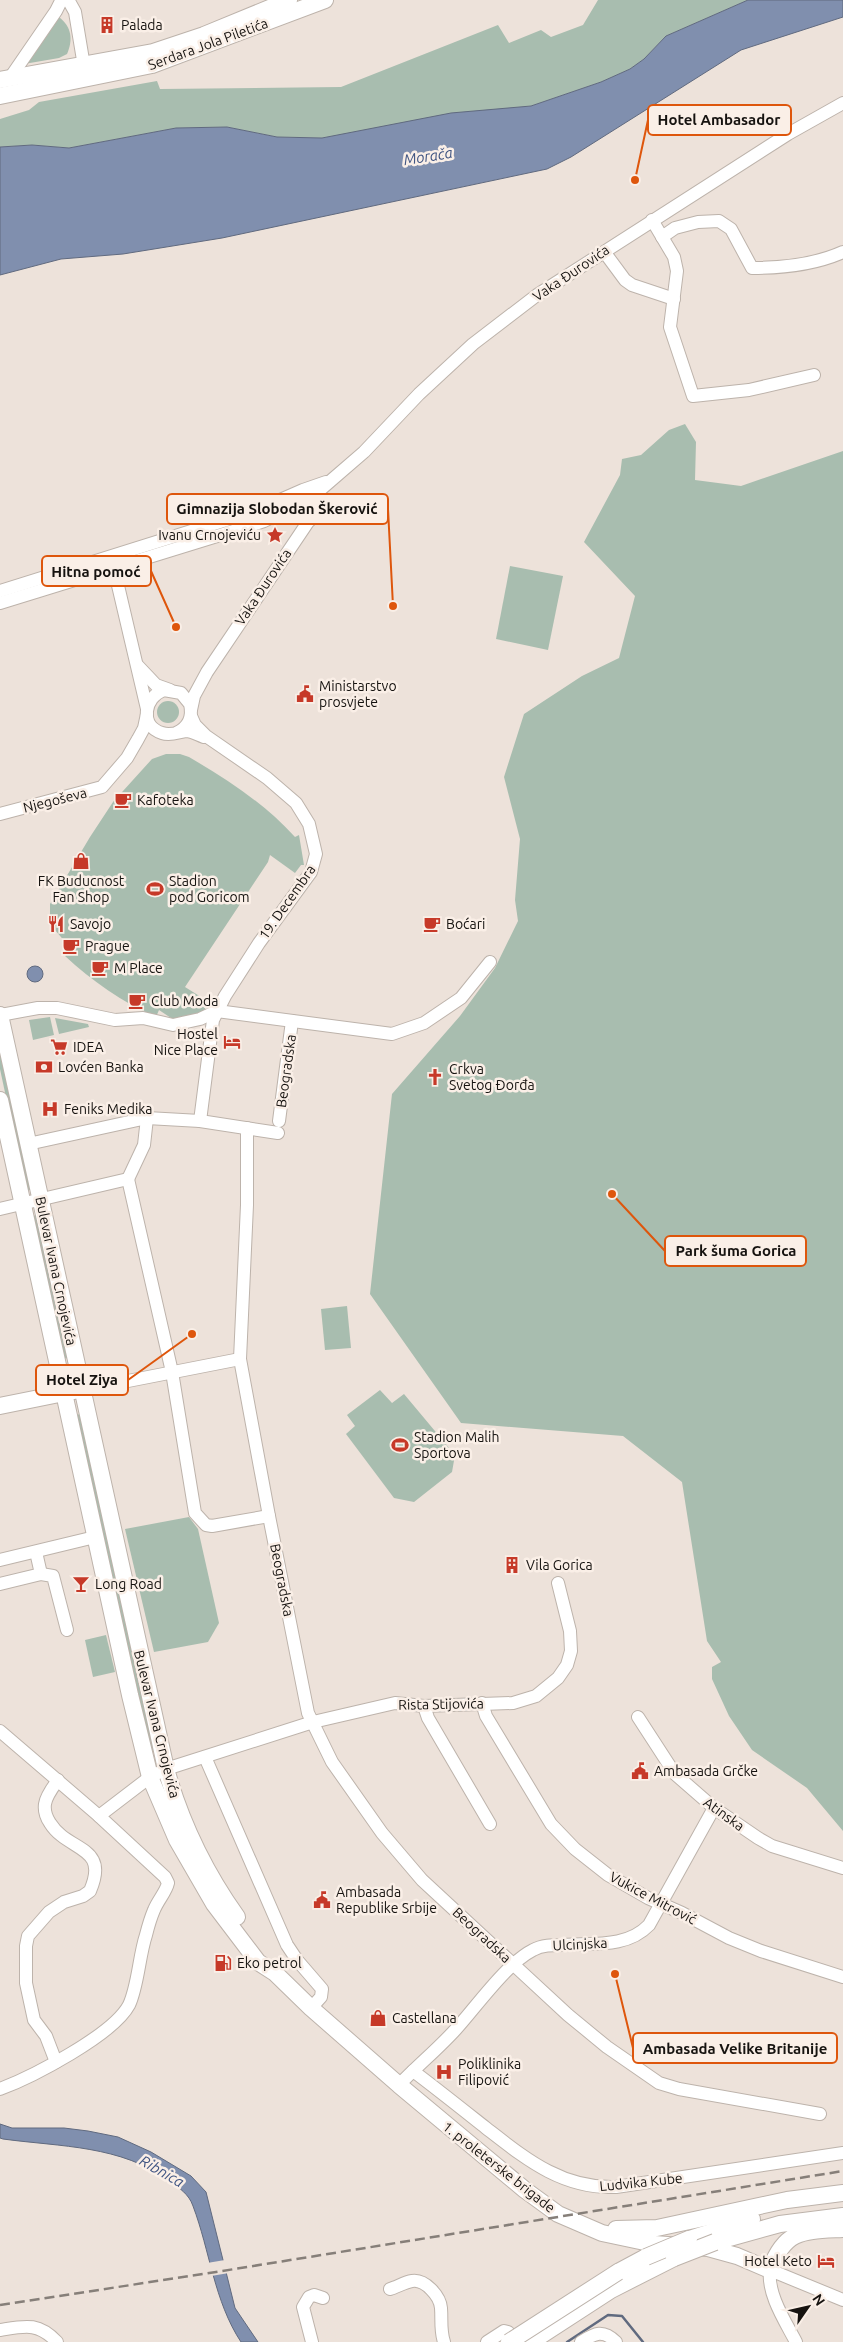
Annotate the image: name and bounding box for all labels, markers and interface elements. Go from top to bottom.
building icon: Palada [97,15,117,35]
street label: Serdara Jola Piletića [146,15,270,73]
place label: Palada [121,17,163,33]
callout: Hotel Ambasador [648,105,791,135]
text: Hotel Ambasador [658,111,781,128]
water label: Morača [402,144,454,168]
street label: Vaka Đurovića [530,242,612,304]
callout: Gimnazija Slobodan Škerović [167,494,388,524]
text: Gimnazija Slobodan Škerović [176,500,378,517]
place icon: Ivanu Crnojeviću [265,525,285,545]
place label: Ivanu Crnojeviću [158,527,261,543]
street label: Vaka Đurovića [232,546,294,628]
callout: Hitna pomoć [42,556,151,586]
text: Hitna pomoć [51,563,141,580]
place label: Ministarstvo prosvjete [319,678,397,710]
public building icon: Ministarstvo prosvjete [295,684,315,704]
street label: Njegoševa [21,784,89,816]
cafe icon: Kafoteka [113,790,133,810]
place label: Kafoteka [137,792,194,808]
shop icon: FK Buducnost Fan Shop [71,851,91,871]
street label: 19. Decembra [255,862,319,942]
place label: FK Buducnost Fan Shop [38,873,125,905]
place label: Stadion pod Goricom [169,873,250,905]
sports icon: Stadion pod Goricom [145,879,165,899]
restaurant icon: Savojo [46,914,66,934]
cafe icon: Boćari [422,914,442,934]
place label: Savojo [70,916,111,932]
place label: Boćari [446,916,485,932]
cafe icon: Prague [61,936,81,956]
place label: Prague [85,938,130,954]
cafe icon: M Place [90,958,110,978]
place label: M Place [114,960,163,976]
cafe icon: Club Moda [127,991,147,1011]
place label: Club Moda [151,993,218,1009]
place label: Hostel Nice Place [154,1026,218,1058]
hotel icon: Hostel Nice Place [222,1032,242,1052]
street label: Beogradska [273,1033,299,1109]
supermarket icon: IDEA [49,1037,69,1057]
place label: IDEA [73,1039,104,1055]
bank icon: Lovćen Banka [34,1057,54,1077]
place label: Lovćen Banka [58,1059,144,1075]
place label: Crkva Svetog Đorđa [449,1061,535,1093]
church icon: Crkva Svetog Đorđa [425,1067,445,1087]
hospital icon: Feniks Medika [40,1099,60,1119]
place label: Feniks Medika [64,1101,153,1117]
street label: Bulevar Ivana Crnojevića [32,1195,80,1347]
callout: Park šuma Gorica [665,1236,806,1266]
text: Park šuma Gorica [676,1242,796,1259]
callout: Hotel Ziya [36,1365,128,1395]
text: Hotel Ziya [46,1371,118,1388]
place label: Stadion Malih Sportova [414,1429,499,1461]
sports icon: Stadion Malih Sportova [390,1435,410,1455]
street label: Beogradska [267,1542,297,1618]
building icon: Vila Gorica [502,1555,522,1575]
place label: Vila Gorica [526,1557,593,1573]
bar icon: Long Road [71,1574,91,1594]
place label: Long Road [95,1576,162,1592]
street label: Bulevar Ivana Crnojevića [131,1648,183,1800]
street label: Rista Stijovića [398,1695,484,1713]
public building icon: Ambasada Grčke [630,1761,650,1781]
place label: Ambasada Grčke [654,1763,758,1779]
street label: Atinska [701,1794,747,1834]
street label: Vukice Mitrović [607,1868,699,1928]
place label: Ambasada Republike Srbije [336,1884,437,1916]
public building icon: Ambasada Republike Srbije [312,1890,332,1910]
street label: Beogradska [450,1904,514,1966]
street label: Ulcinjska [552,1935,608,1953]
fuel station icon: Eko petrol [213,1953,233,1973]
place label: Eko petrol [237,1955,302,1971]
shop icon: Castellana [368,2008,388,2028]
place label: Castellana [392,2010,457,2026]
callout: Ambasada Velike Britanije [633,2033,837,2063]
text: Ambasada Velike Britanije [643,2040,827,2057]
place label: Poliklinika Filipović [458,2056,521,2088]
hospital icon: Poliklinika Filipović [434,2062,454,2082]
street label: 1. proleterske brigade [440,2118,558,2216]
water label: Ribnica [137,2152,187,2190]
street label: Ludvika Kube [599,2170,683,2194]
hotel icon: Hotel Keto [816,2251,836,2271]
place label: Hotel Keto [744,2253,812,2269]
north arrow [783,2282,833,2332]
text: N [809,2291,828,2309]

